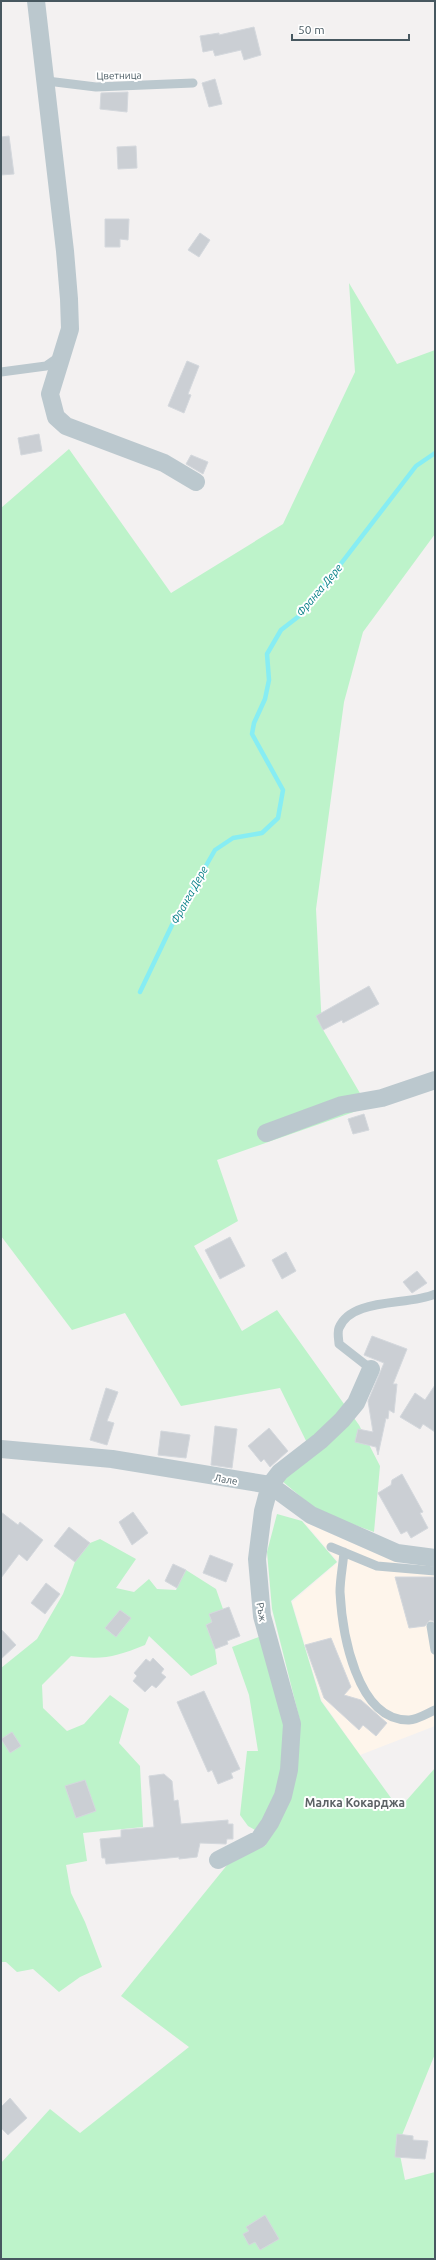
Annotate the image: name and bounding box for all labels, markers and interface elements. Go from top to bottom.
scale bar [292,16,409,42]
text: 50 m [298,23,325,36]
street label: Цветница [96,70,142,81]
water label: Франга Дере [294,561,345,618]
water label: Франга Дере [168,864,210,926]
street label: Лале [213,1472,238,1487]
street label: Ръж [255,1602,269,1623]
district label: Малка Кокарджа [305,1796,405,1809]

